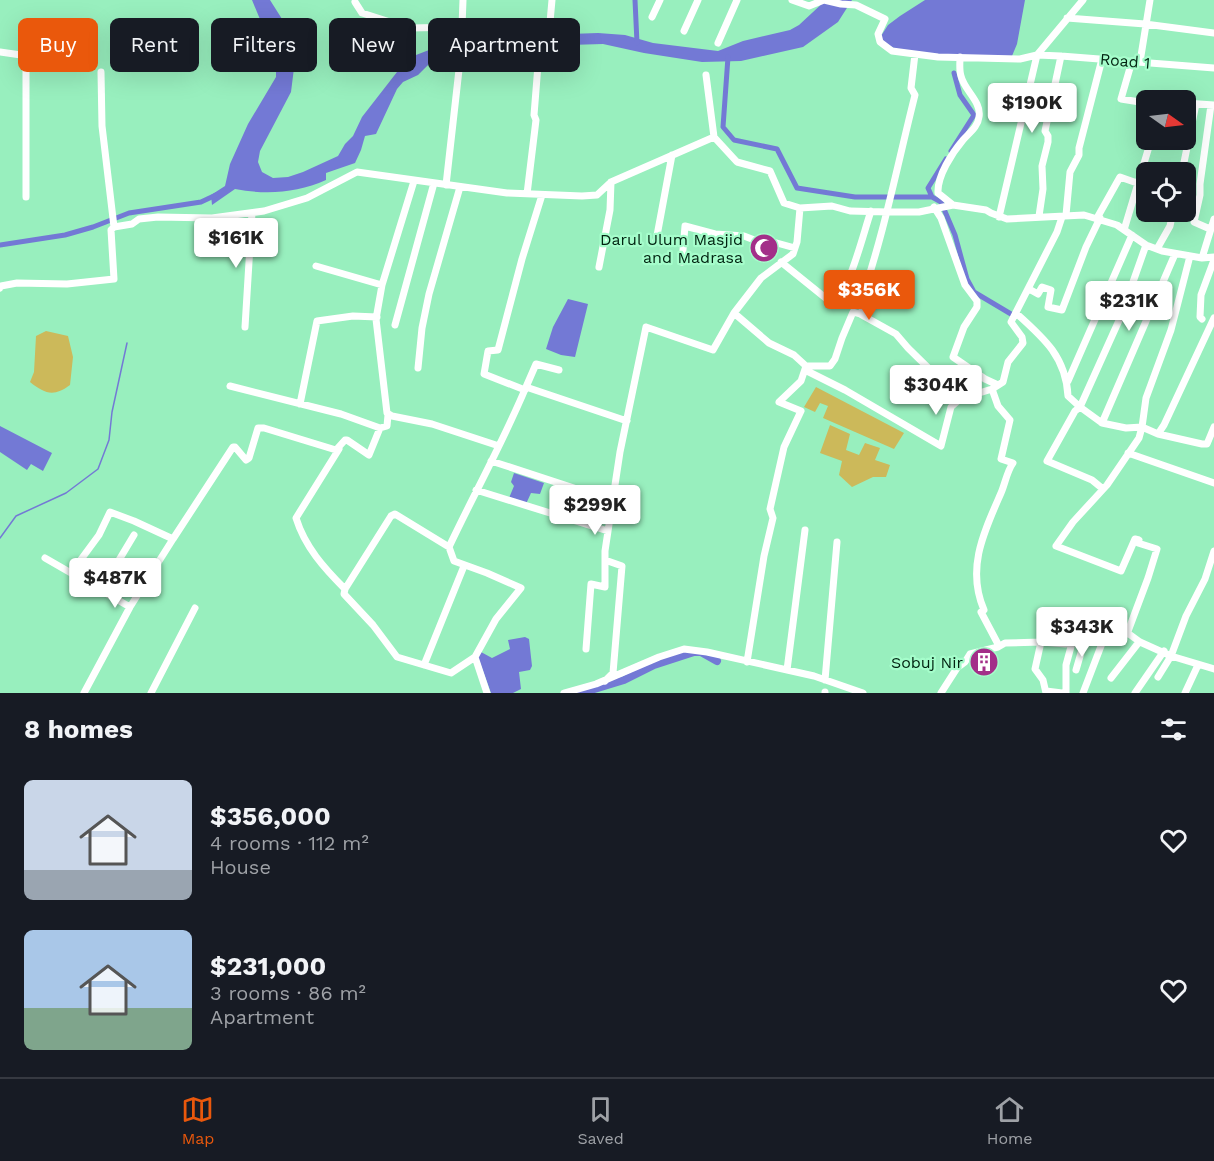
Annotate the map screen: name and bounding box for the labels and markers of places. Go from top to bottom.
pin: $190K [990,83,1074,134]
pin: $161K [194,218,278,269]
place label: Darul Ulum Masjid and Madrasa [600,230,743,267]
mosque icon: Darul Ulum Masjid and Madrasa [748,232,780,264]
pin: $356K [827,270,911,321]
pin: $231K [1087,281,1171,332]
pin: $304K [894,365,978,416]
pin: $299K [553,485,637,536]
pin: $487K [73,558,157,609]
pin: $343K [1040,607,1124,658]
building icon: Sobuj Nir [968,646,1000,678]
place label: Sobuj Nir [891,653,963,672]

